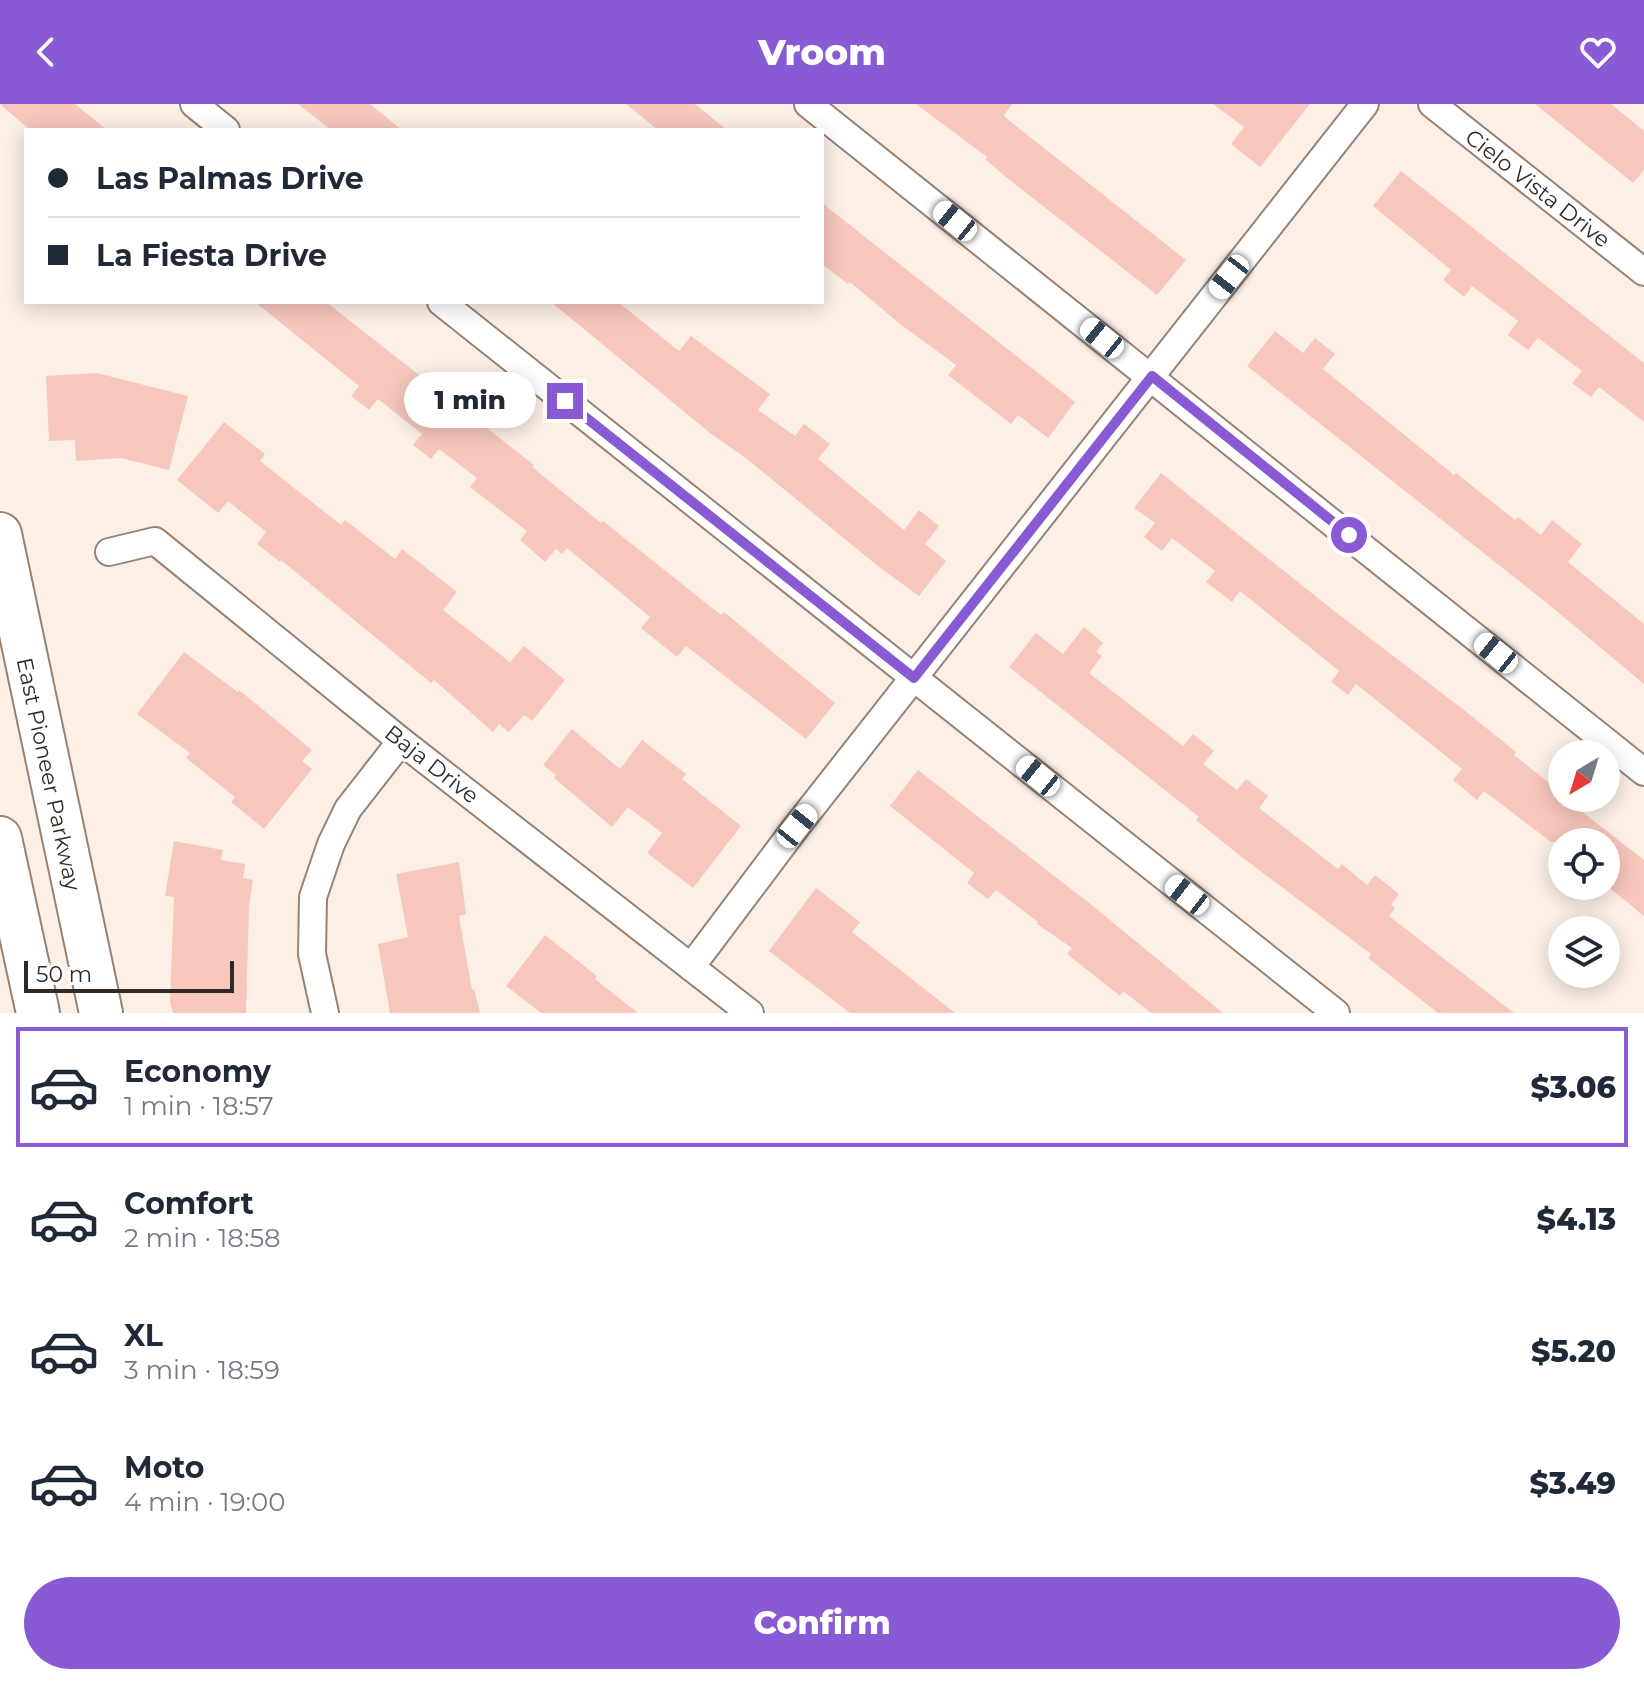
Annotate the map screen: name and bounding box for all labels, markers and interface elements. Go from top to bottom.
icon: back [24,30,68,74]
text: Vroom [758,30,886,74]
icon: heart [1576,30,1620,74]
street label: Cielo Vista Drive [1460,123,1616,253]
text: Las Palmas Drive [96,160,364,197]
car [929,197,981,245]
text: La Fiesta Drive [96,237,327,274]
car [1205,251,1253,303]
car [1076,314,1128,362]
callout: 1 min [405,373,537,429]
route end [547,383,583,419]
text: 1 min [434,384,506,416]
route start [1331,517,1367,553]
car [1470,629,1522,677]
street label: East Pioneer Parkway [11,655,86,893]
street label: Baja Drive [379,719,484,809]
north arrow [1548,740,1620,812]
map controls [1548,740,1620,988]
car [1012,752,1064,800]
car [773,800,821,852]
button: locate [1548,828,1620,900]
car [1161,871,1213,919]
button: layers [1548,916,1620,988]
scale bar [24,957,234,993]
text: 50 m [36,961,92,988]
icon: car [28,1051,100,1123]
text: Economy [124,1053,271,1090]
text: $3.06 [1530,1069,1616,1106]
text: 1 min · 18:57 [124,1090,274,1122]
icon: car [28,1183,100,1255]
text: Comfort [124,1185,254,1222]
text: $4.13 [1537,1201,1616,1238]
text: 2 min · 18:58 [124,1222,281,1254]
icon: car [28,1315,100,1387]
text: XL [124,1317,163,1354]
text: $5.20 [1531,1333,1616,1370]
text: 3 min · 18:59 [124,1354,280,1386]
icon: car [28,1447,100,1519]
text: Moto [124,1449,205,1486]
text: $3.49 [1530,1465,1616,1502]
text: 4 min · 19:00 [124,1486,286,1518]
button: Confirm [24,1577,1620,1669]

